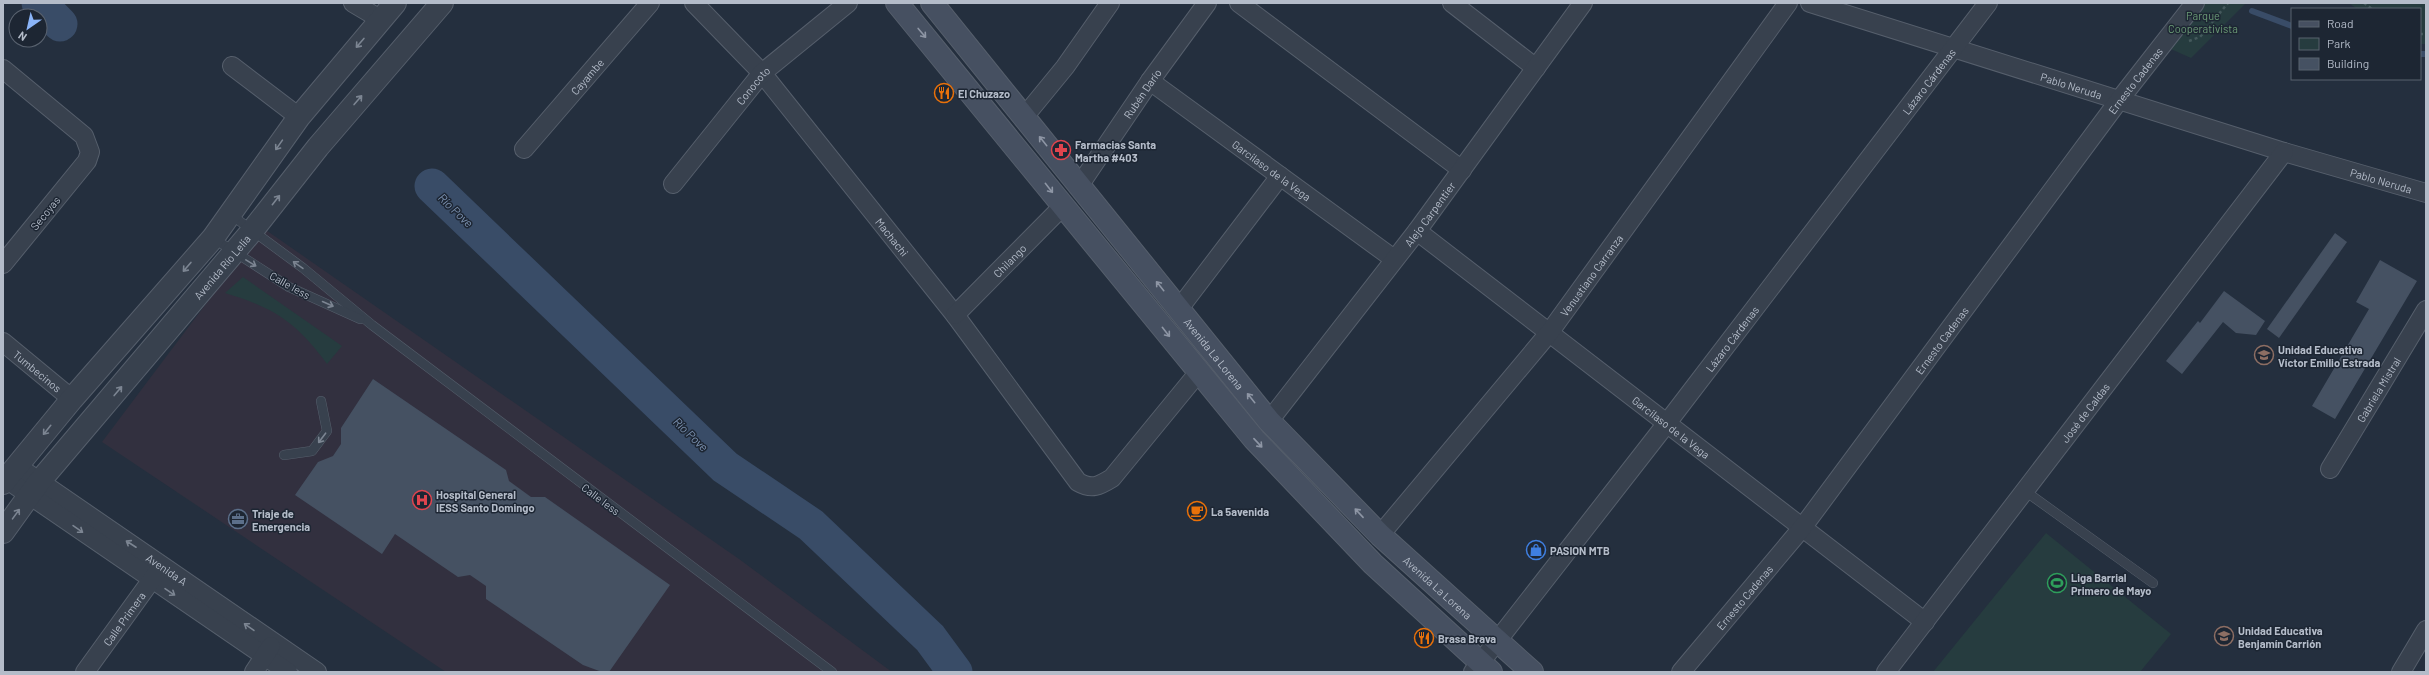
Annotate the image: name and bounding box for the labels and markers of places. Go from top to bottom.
restaurant icon: El Chuzazo [933,82,955,104]
place label: El Chuzazo [958,87,1010,100]
place label: Farmacias Santa Martha #403 [1075,138,1156,164]
pharmacy icon: Farmacias Santa Martha #403 [1050,139,1072,161]
place label: Unidad Educativa Víctor Emilio Estrada [2278,343,2381,369]
school or university icon: Unidad Educativa Víctor Emilio Estrada [2253,344,2275,366]
place label: Hospital General IESS Santo Domingo [436,488,535,514]
hospital icon: Hospital General IESS Santo Domingo [411,489,433,511]
cafe icon: La 5avenida [1186,500,1208,522]
place label: La 5avenida [1211,505,1269,518]
place label: Triaje de Emergencia [252,507,310,533]
office icon: Triaje de Emergencia [227,508,249,530]
shop icon: PASION MTB [1525,539,1547,561]
place label: PASION MTB [1550,544,1610,557]
place label: Liga Barrial Primero de Mayo [2071,571,2151,597]
sports icon: Liga Barrial Primero de Mayo [2046,572,2068,594]
place label: Unidad Educativa Benjamín Carrión [2238,624,2323,650]
school or university icon: Unidad Educativa Benjamín Carrión [2213,625,2235,647]
restaurant icon: Brasa Brava [1413,627,1435,649]
place label: Brasa Brava [1438,632,1496,645]

